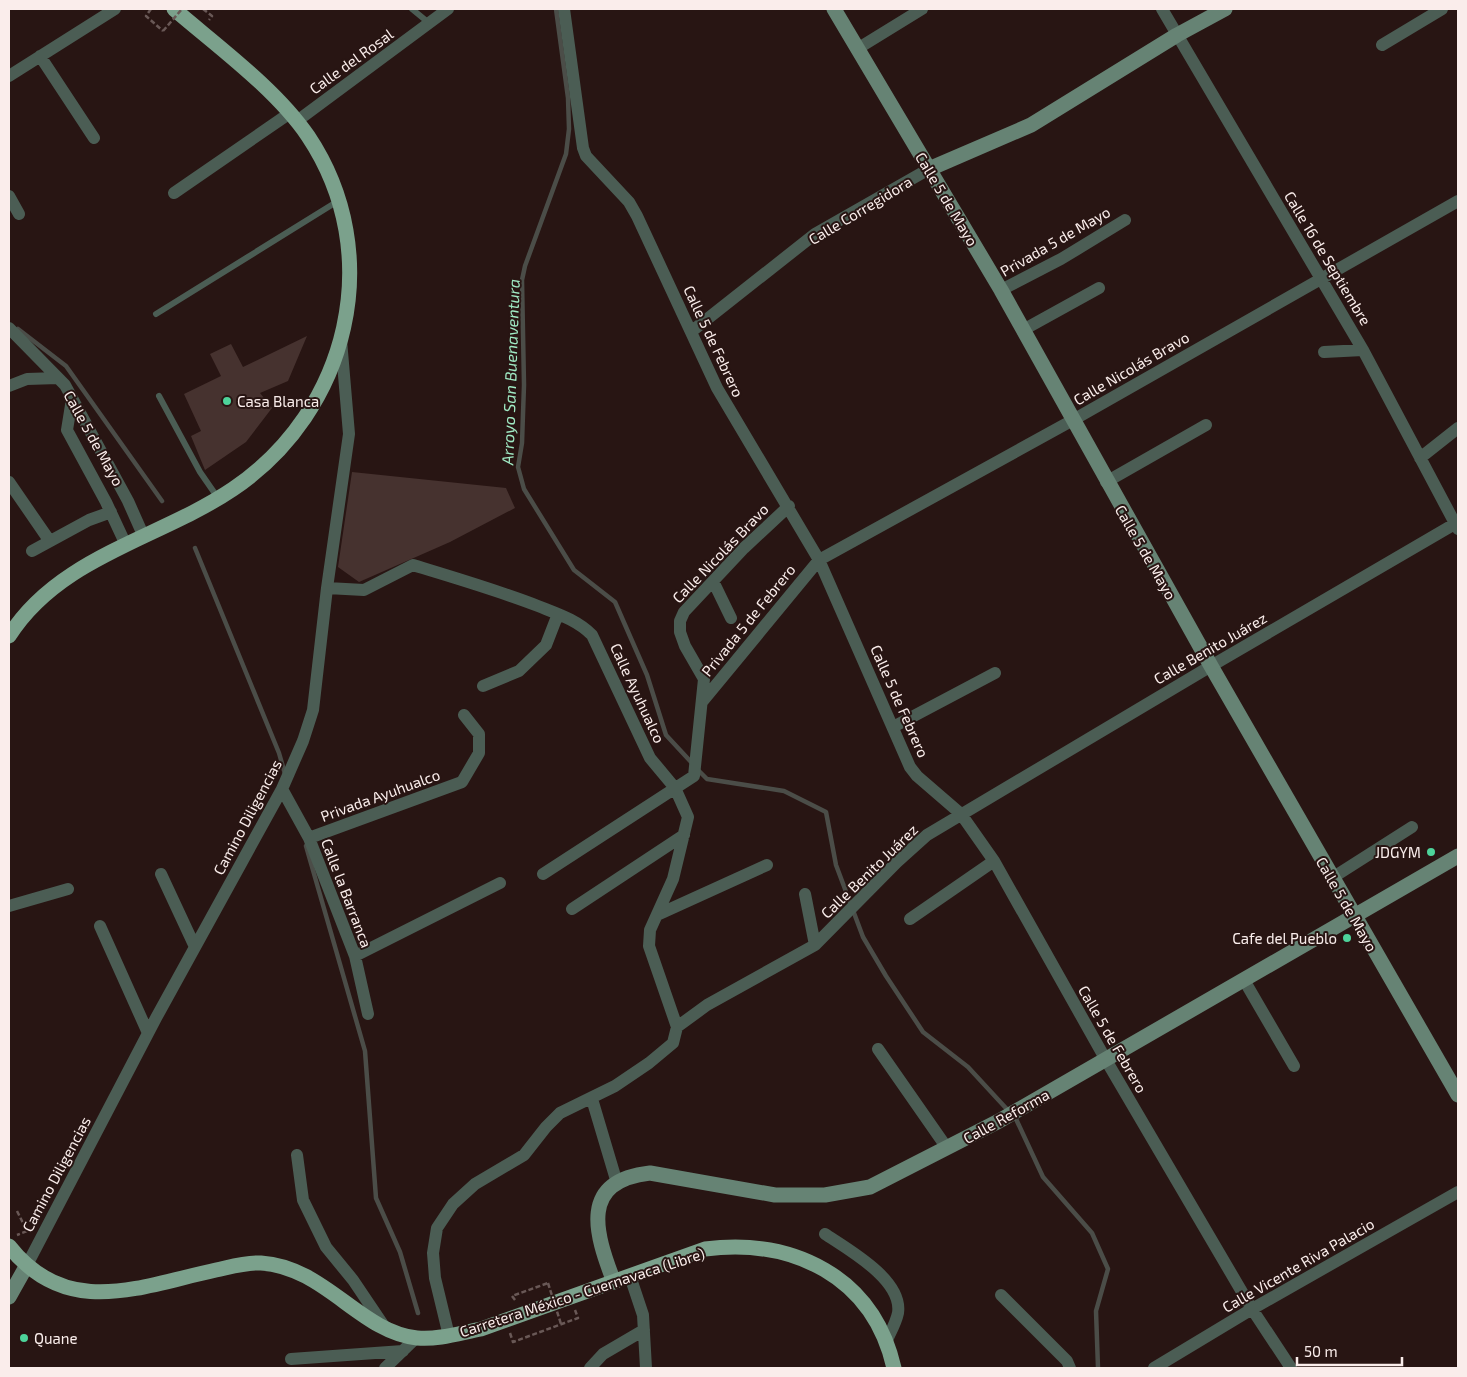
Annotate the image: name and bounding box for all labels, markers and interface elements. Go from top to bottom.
street label: Calle del Rosal [306,24,397,97]
street label: Calle 5 de Mayo [912,149,982,249]
street label: Calle Corregidora [805,172,915,248]
street label: Calle 16 de Septiembre [1281,188,1375,328]
street label: Privada 5 de Mayo [997,202,1113,280]
water label: Arroyo San Buenaventura [497,279,524,467]
street label: Calle 5 de Febrero [680,282,748,400]
street label: Calle Nicolás Bravo [1070,328,1192,408]
street label: Calle 5 de Mayo [60,387,128,489]
place label: Casa Blanca [237,392,319,410]
marker: Casa Blanca [221,395,233,407]
street label: Calle Nicolás Bravo [668,500,772,606]
street label: Calle 5 de Mayo [1112,501,1180,603]
street label: Privada 5 de Febrero [697,560,799,680]
street label: Calle Benito Juárez [1150,608,1270,688]
street label: Calle Ayuhualco [607,640,669,746]
street label: Calle 5 de Febrero [867,642,933,760]
street label: Camino Diligencias [209,756,285,878]
street label: Privada Ayuhualco [318,765,442,825]
street label: Calle Benito Juárez [817,820,921,922]
street label: Calle la Barranca [318,836,376,950]
place label: JDGYM [1375,843,1421,861]
marker: JDGYM [1425,846,1437,858]
street label: Calle 5 de Mayo [1313,853,1381,955]
place label: Cafe del Pueblo [1232,929,1337,947]
marker: Cafe del Pueblo [1341,932,1353,944]
street label: Calle 5 de Febrero [1075,982,1151,1096]
street label: Calle Reforma [960,1085,1052,1147]
street label: Camino Diligencias [18,1113,94,1235]
street label: Calle Vicente Riva Palacio [1219,1214,1377,1316]
street label: Carretera México - Cuernavaca (Libre) [457,1244,707,1340]
place label: Quane [34,1329,78,1348]
marker: Quane [18,1332,30,1344]
scale bar [1297,1334,1402,1366]
text: 50 m [1304,1342,1338,1360]

